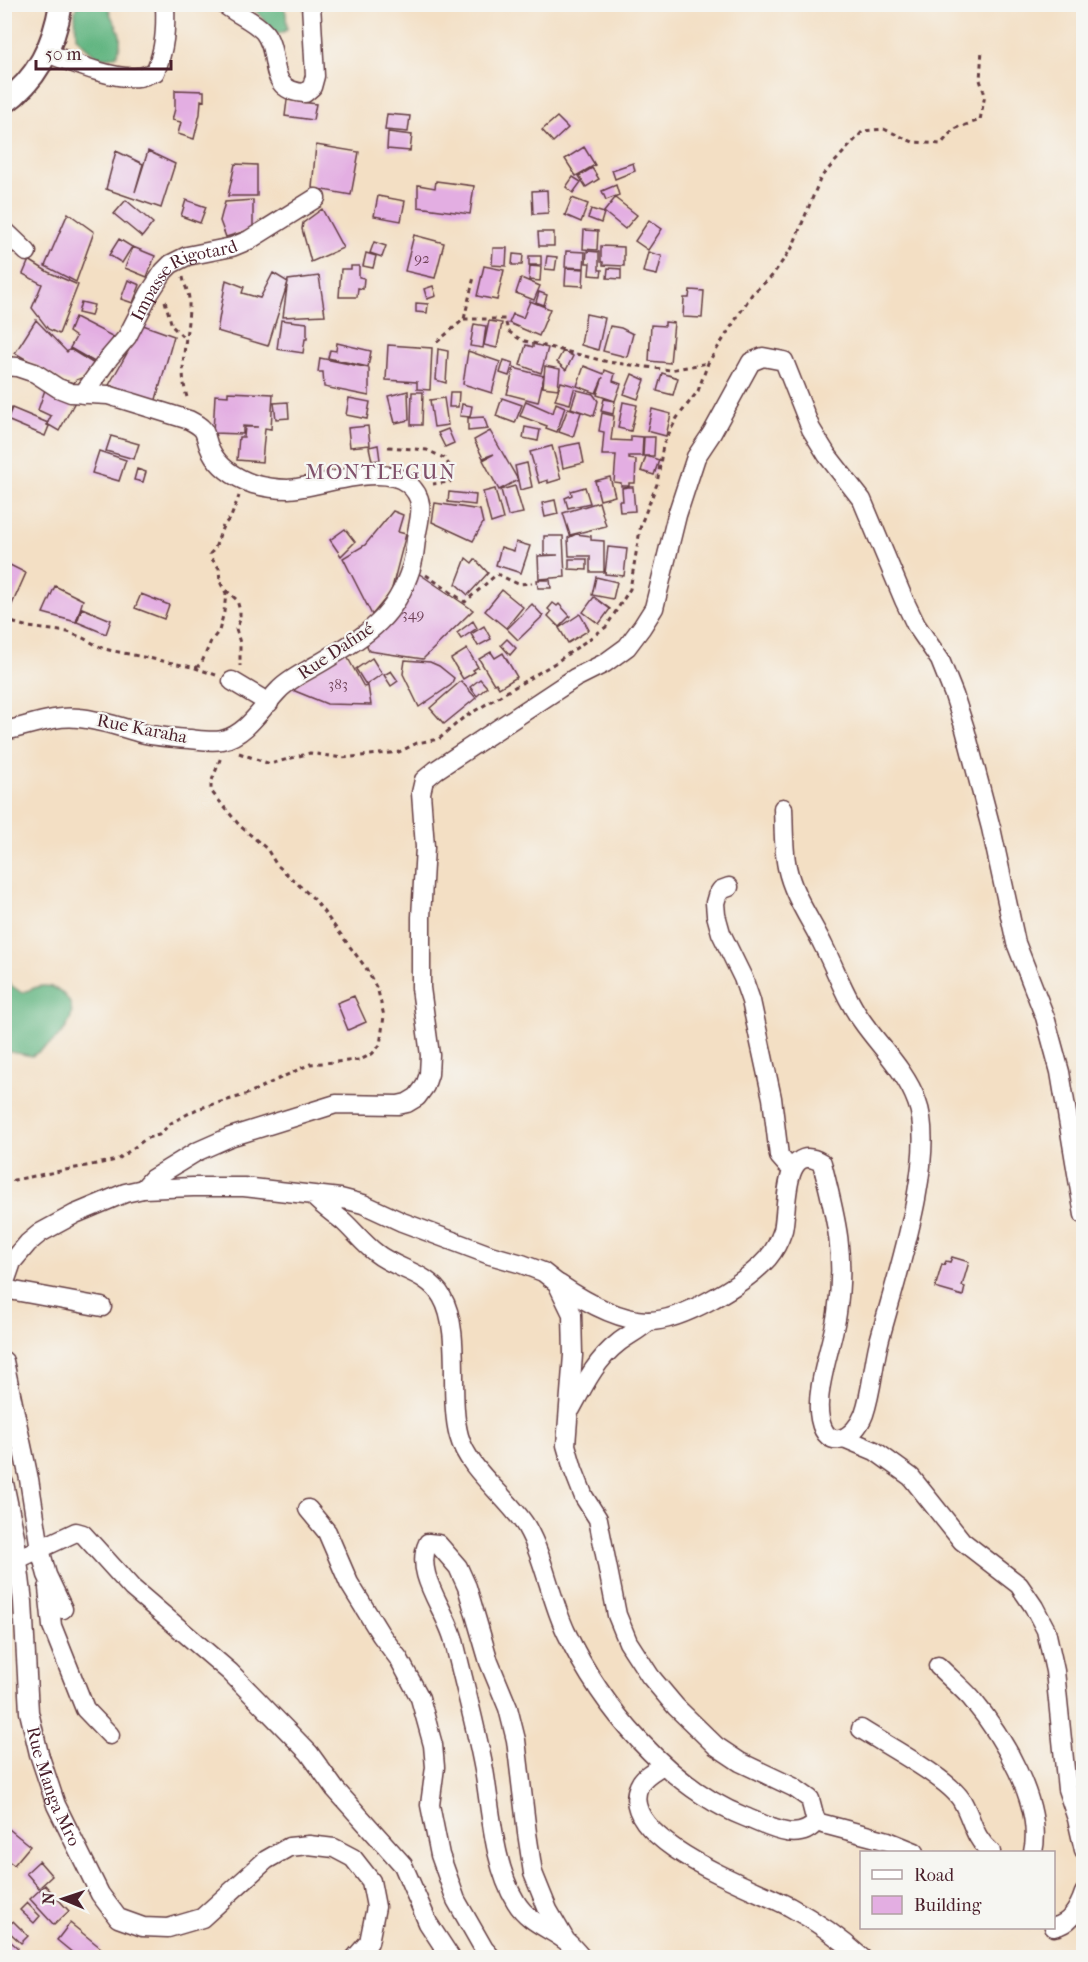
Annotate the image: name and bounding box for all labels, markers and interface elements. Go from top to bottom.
scale bar [36,33,171,71]
text: 50 m [45,44,82,65]
street label: Impasse Rigotard [126,235,241,325]
house number: 92 [414,249,430,267]
district label: MONTLEGUN [305,460,457,484]
house number: 349 [402,605,425,623]
street label: Rue Dafiné [294,618,378,684]
house number: 383 [328,675,348,693]
street label: Rue Karaha [95,710,190,748]
street label: Rue Manga Mro [22,1724,85,1849]
legend [860,1851,1055,1929]
text: Road [914,1865,954,1886]
north arrow [33,1869,93,1929]
text: N [39,1891,58,1905]
text: Building [914,1895,982,1916]

